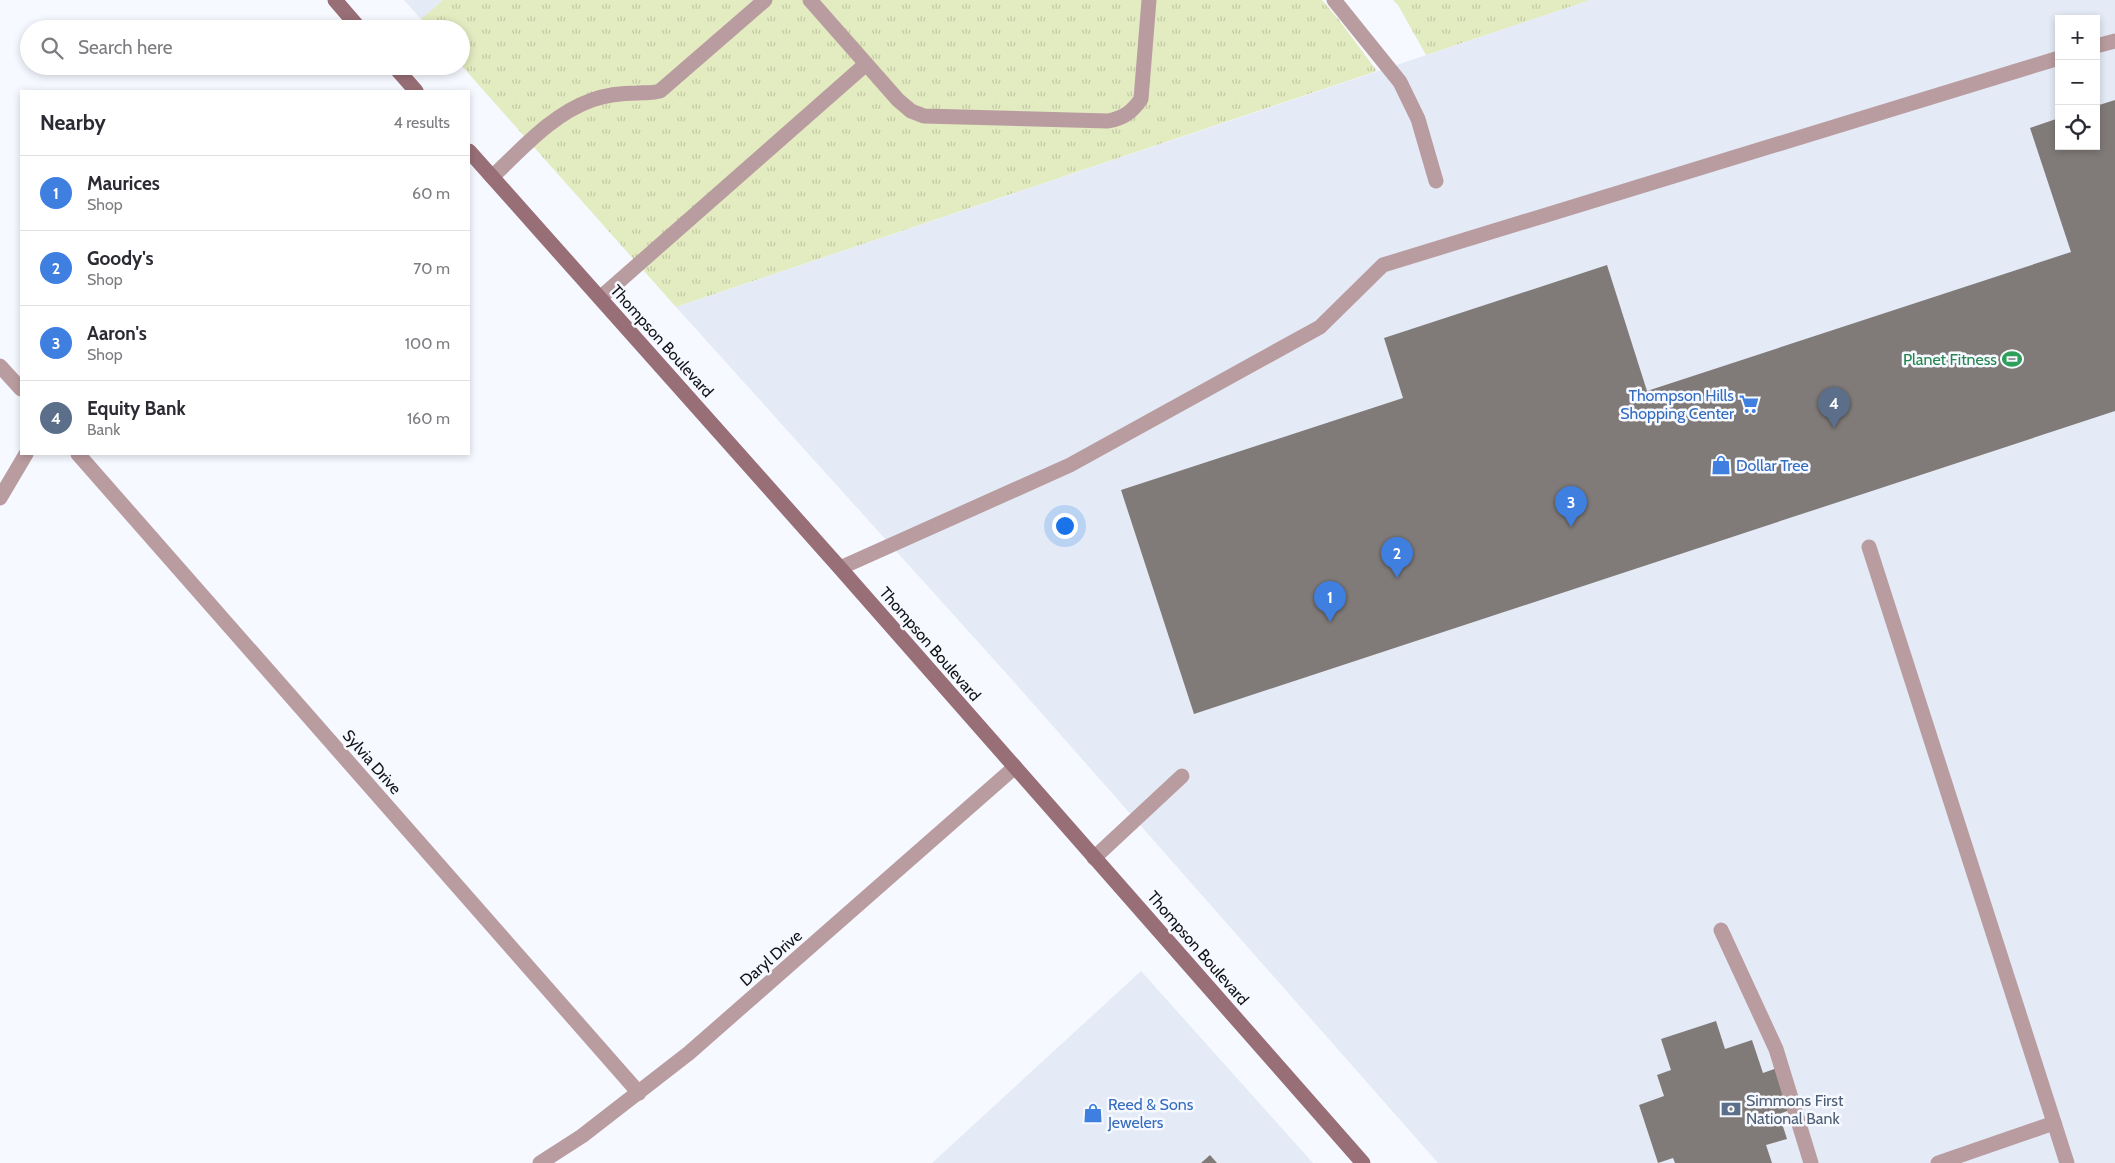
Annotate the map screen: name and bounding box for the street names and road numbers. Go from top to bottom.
street label: Thompson Boulevard [607,281,717,401]
street label: Thompson Boulevard [875,583,985,705]
street label: Sylvia Drive [339,726,405,798]
street label: Thompson Boulevard [1143,887,1253,1009]
street label: Daryl Drive [736,926,806,990]

